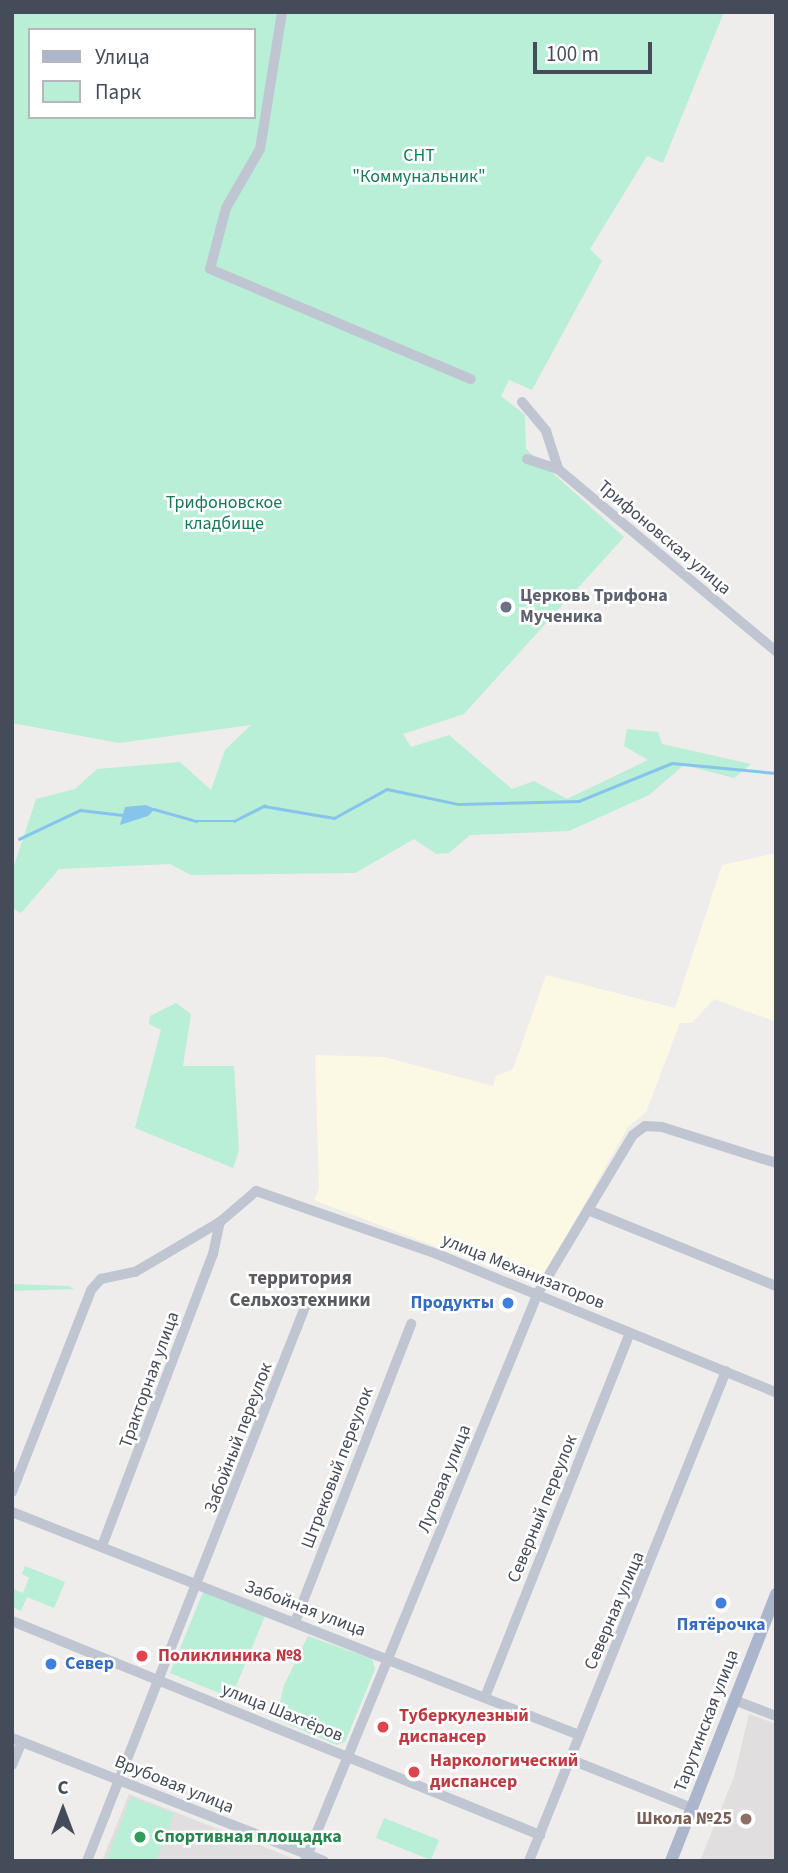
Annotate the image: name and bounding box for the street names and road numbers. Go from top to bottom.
street label: Трифоновская улица [593,476,735,600]
street label: улица Механизаторов [438,1229,608,1315]
street label: Тракторная улица [115,1309,185,1451]
street label: Забойный переулок [200,1360,278,1516]
street label: Штрековый переулок [297,1384,379,1552]
street label: Луговая улица [414,1422,476,1536]
street label: Северный переулок [503,1432,583,1586]
street label: Северная улица [580,1549,650,1673]
street label: Забойная улица [241,1576,369,1642]
street label: Тарутинская улица [670,1647,744,1795]
street label: улица Шахтёров [218,1679,346,1747]
street label: Врубовая улица [111,1751,237,1819]

